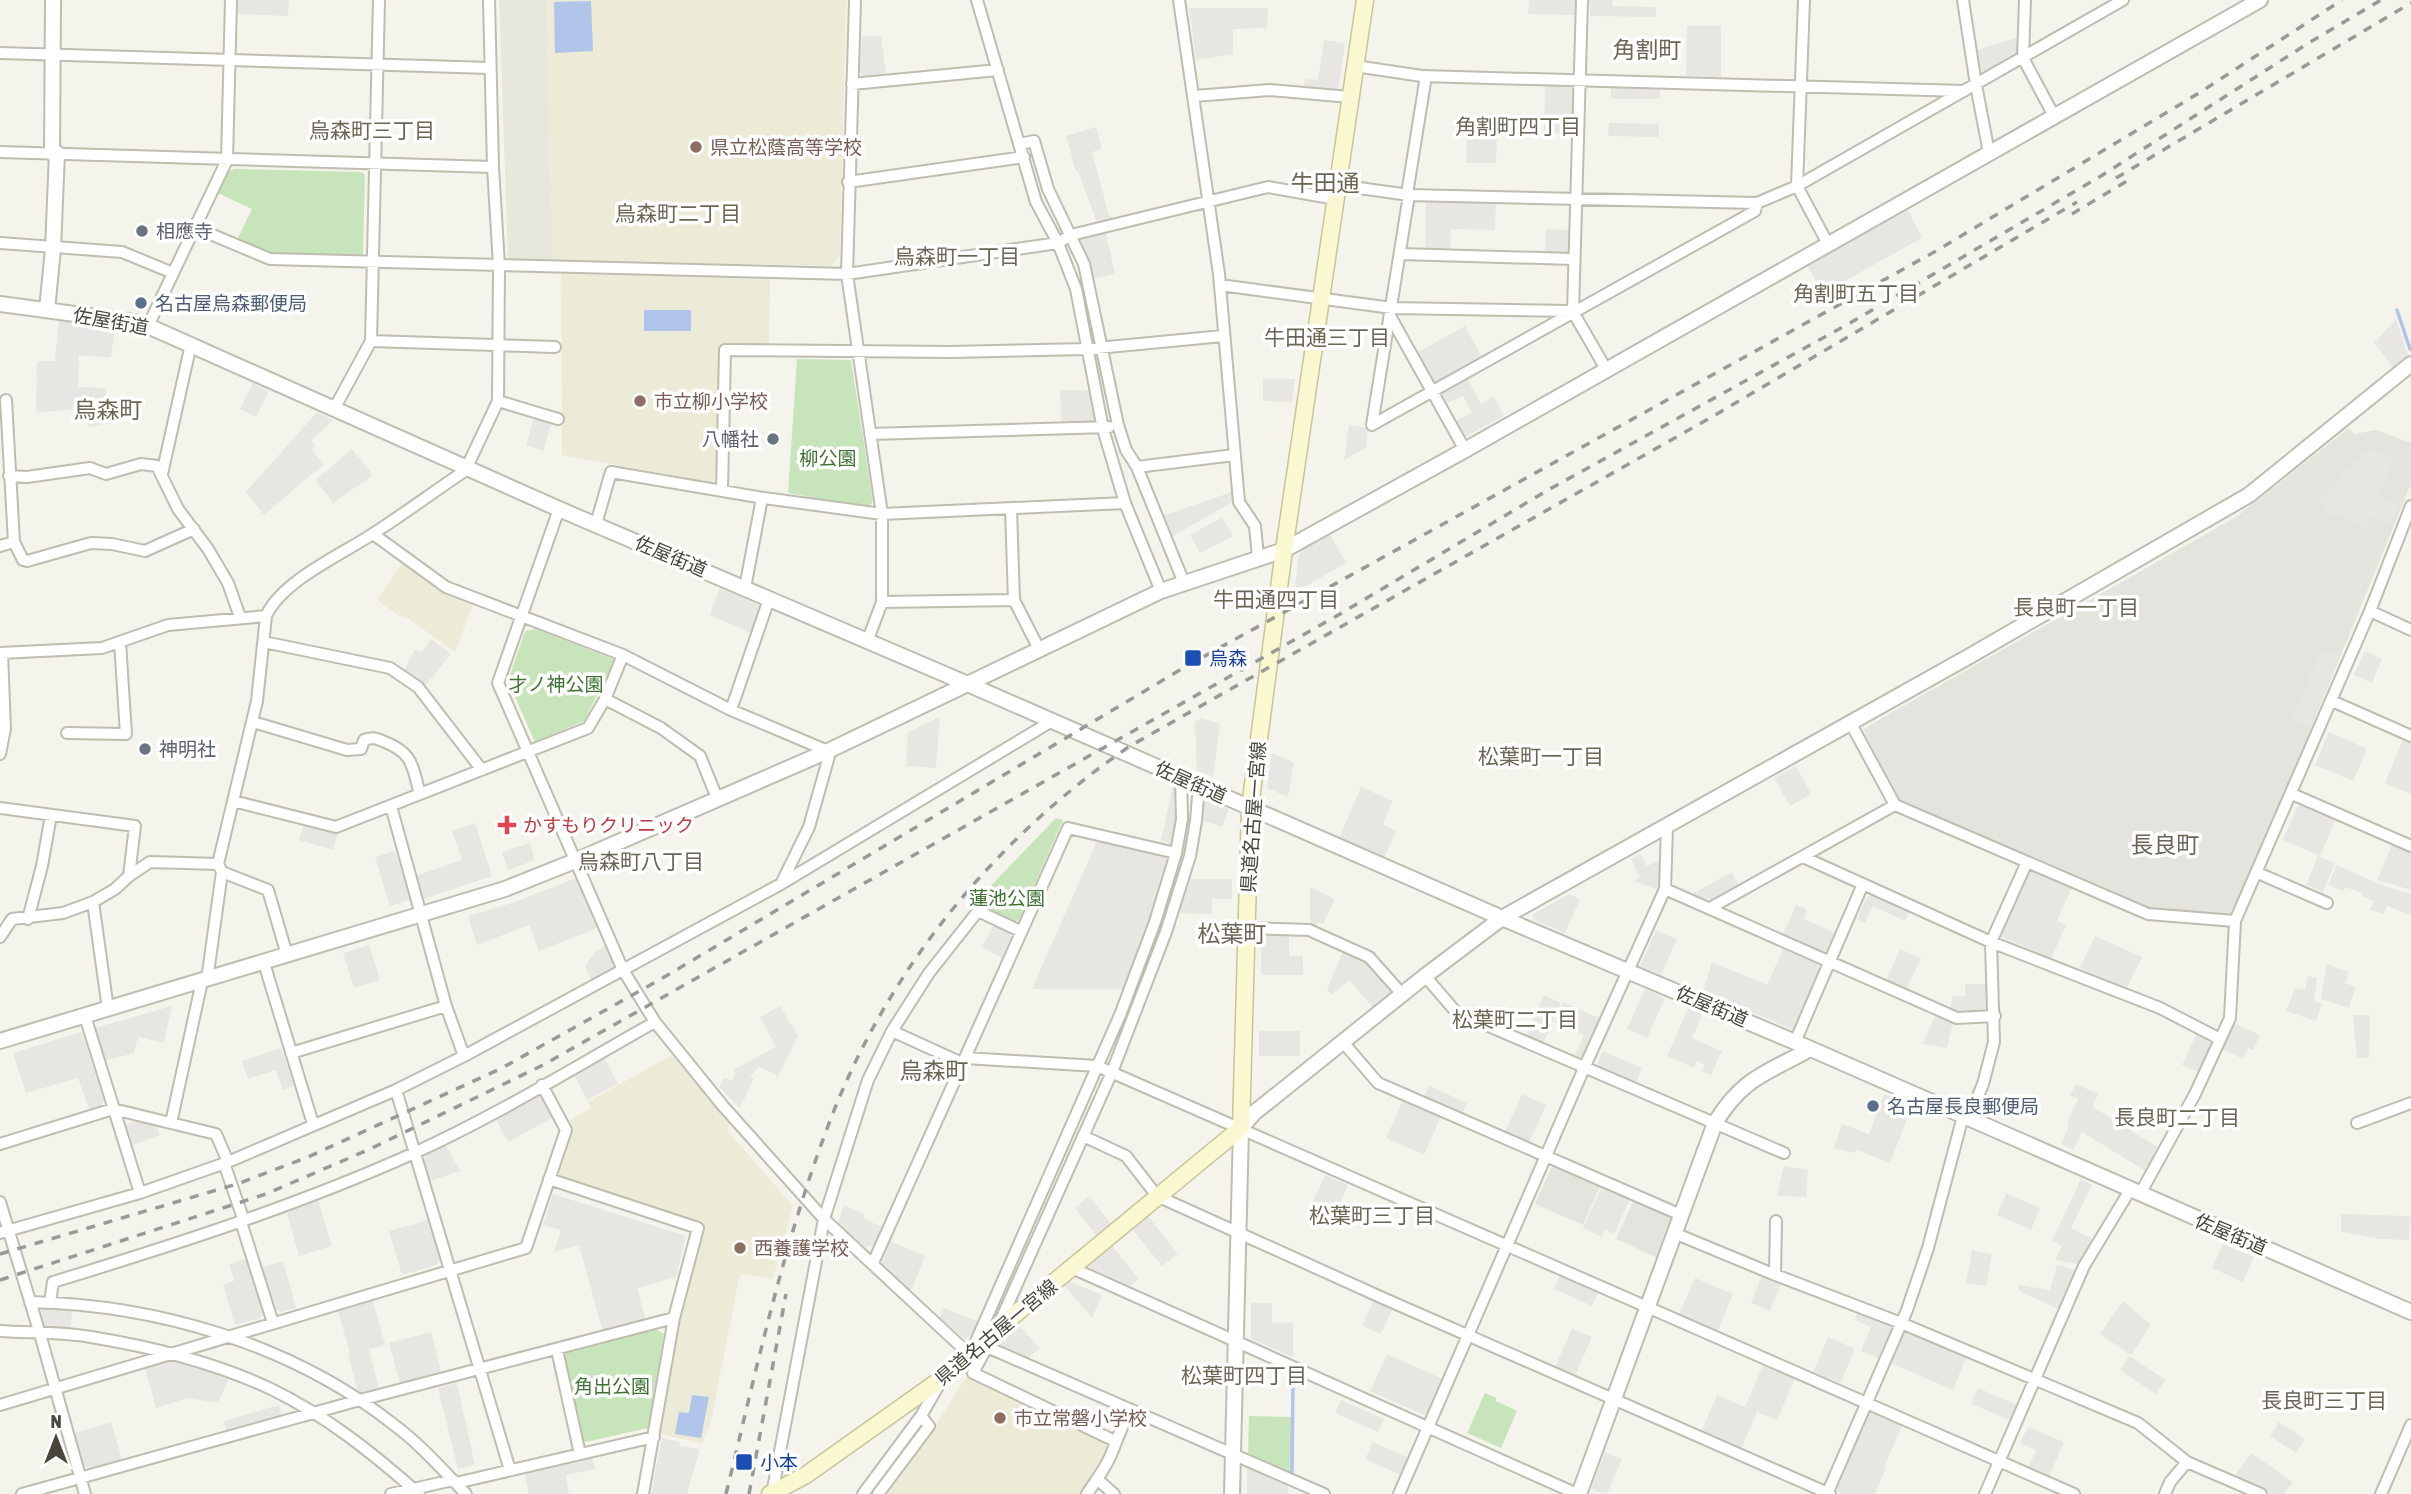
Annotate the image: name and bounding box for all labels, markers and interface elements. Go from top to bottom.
district label: 角割町 [1613,37,1682,63]
district label: 角割町四丁目 [1455,114,1581,138]
district label: 烏森町三丁目 [309,118,435,142]
place label: 県立松蔭高等学校 [710,136,862,158]
marker: 県立松蔭高等学校 [688,139,704,155]
district label: 牛田通 [1291,170,1360,196]
district label: 烏森町二丁目 [615,201,741,225]
place label: 相應寺 [156,220,213,242]
marker: 相應寺 [134,223,150,239]
district label: 烏森町一丁目 [894,244,1020,268]
district label: 角割町五丁目 [1793,281,1919,305]
place label: 名古屋烏森郵便局 [155,292,307,314]
marker: 名古屋烏森郵便局 [133,295,149,311]
street label: 佐屋街道 [72,304,150,338]
district label: 牛田通三丁目 [1264,325,1390,349]
place label: 市立柳小学校 [654,390,768,412]
marker: 市立柳小学校 [632,393,648,409]
district label: 烏森町 [74,397,143,423]
place label: 八幡社 [702,428,759,450]
marker: 八幡社 [765,431,781,447]
park label: 柳公園 [799,447,857,469]
street label: 佐屋街道 [632,531,710,581]
district label: 牛田通四丁目 [1213,587,1339,611]
district label: 長良町一丁目 [2013,595,2139,619]
place label: 烏森 [1209,647,1247,669]
marker: 烏森 [1183,648,1203,668]
park label: 才ノ神公園 [508,673,604,695]
place label: 神明社 [159,738,216,760]
street label: 県道名古屋一宮線 [1237,740,1269,894]
marker: 神明社 [137,741,153,757]
district label: 松葉町一丁目 [1478,744,1604,768]
street label: 佐屋街道 [1152,756,1230,808]
place label: かすもりクリニック [523,814,694,836]
marker: かすもりクリニック [497,815,517,835]
district label: 長良町 [2131,832,2200,858]
district label: 烏森町八丁目 [578,849,704,873]
park label: 蓮池公園 [969,887,1045,909]
district label: 松葉町 [1198,921,1267,947]
street label: 佐屋街道 [1673,981,1751,1031]
district label: 松葉町二丁目 [1452,1007,1578,1031]
district label: 烏森町 [900,1058,969,1084]
place label: 名古屋長良郵便局 [1887,1095,2039,1117]
marker: 名古屋長良郵便局 [1865,1098,1881,1114]
district label: 長良町二丁目 [2114,1105,2240,1129]
district label: 松葉町三丁目 [1309,1203,1435,1227]
street label: 佐屋街道 [2192,1209,2270,1259]
place label: 西養護学校 [754,1237,849,1259]
marker: 西養護学校 [732,1240,748,1256]
street label: 県道名古屋一宮線 [931,1275,1061,1389]
district label: 松葉町四丁目 [1181,1363,1307,1387]
park label: 角出公園 [574,1375,650,1397]
district label: 長良町三丁目 [2261,1388,2387,1412]
north arrow [21,1403,91,1473]
place label: 市立常磐小学校 [1014,1407,1147,1429]
text: N [50,1410,62,1432]
marker: 市立常磐小学校 [992,1410,1008,1426]
place label: 小本 [760,1451,798,1473]
marker: 小本 [734,1452,754,1472]

